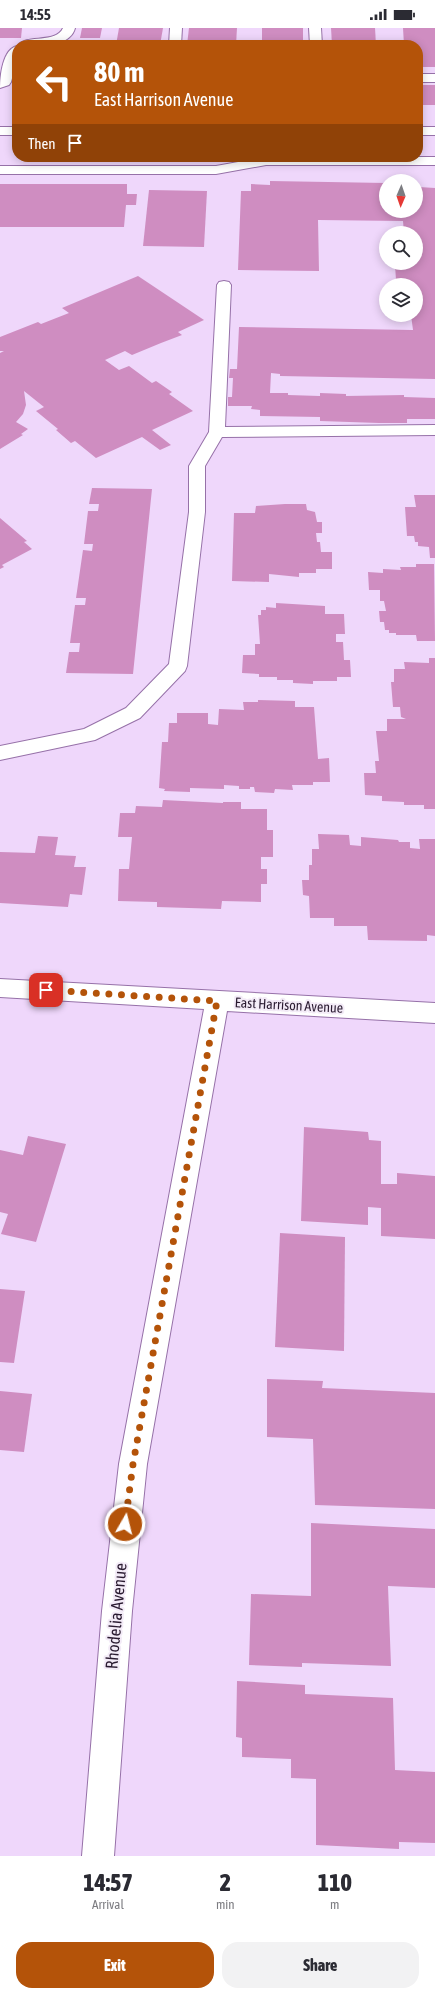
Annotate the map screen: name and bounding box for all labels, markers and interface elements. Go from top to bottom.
text: 14:55 [20,6,51,23]
icon: left [28,56,80,108]
text: 80 m [94,56,144,88]
text: East Harrison Avenue [94,89,233,110]
icon: arrive [64,132,86,154]
text: Then [28,135,56,152]
north arrow [379,174,423,218]
map controls [379,174,423,322]
button: search [379,226,423,270]
button: layers [379,278,423,322]
pin [29,973,63,1007]
icon: arrive [35,979,57,1001]
street label: East Harrison Avenue [234,994,344,1016]
position arrow [104,1503,146,1545]
street label: Rhodelia Avenue [101,1562,131,1670]
text: 14:57 [83,1869,133,1896]
text: 2 [220,1869,231,1896]
text: 110 [318,1869,352,1896]
text: Arrival [92,1897,124,1912]
text: min [216,1897,235,1912]
text: m [330,1897,339,1912]
button: Exit [16,1942,214,1988]
button: Share [222,1942,419,1988]

